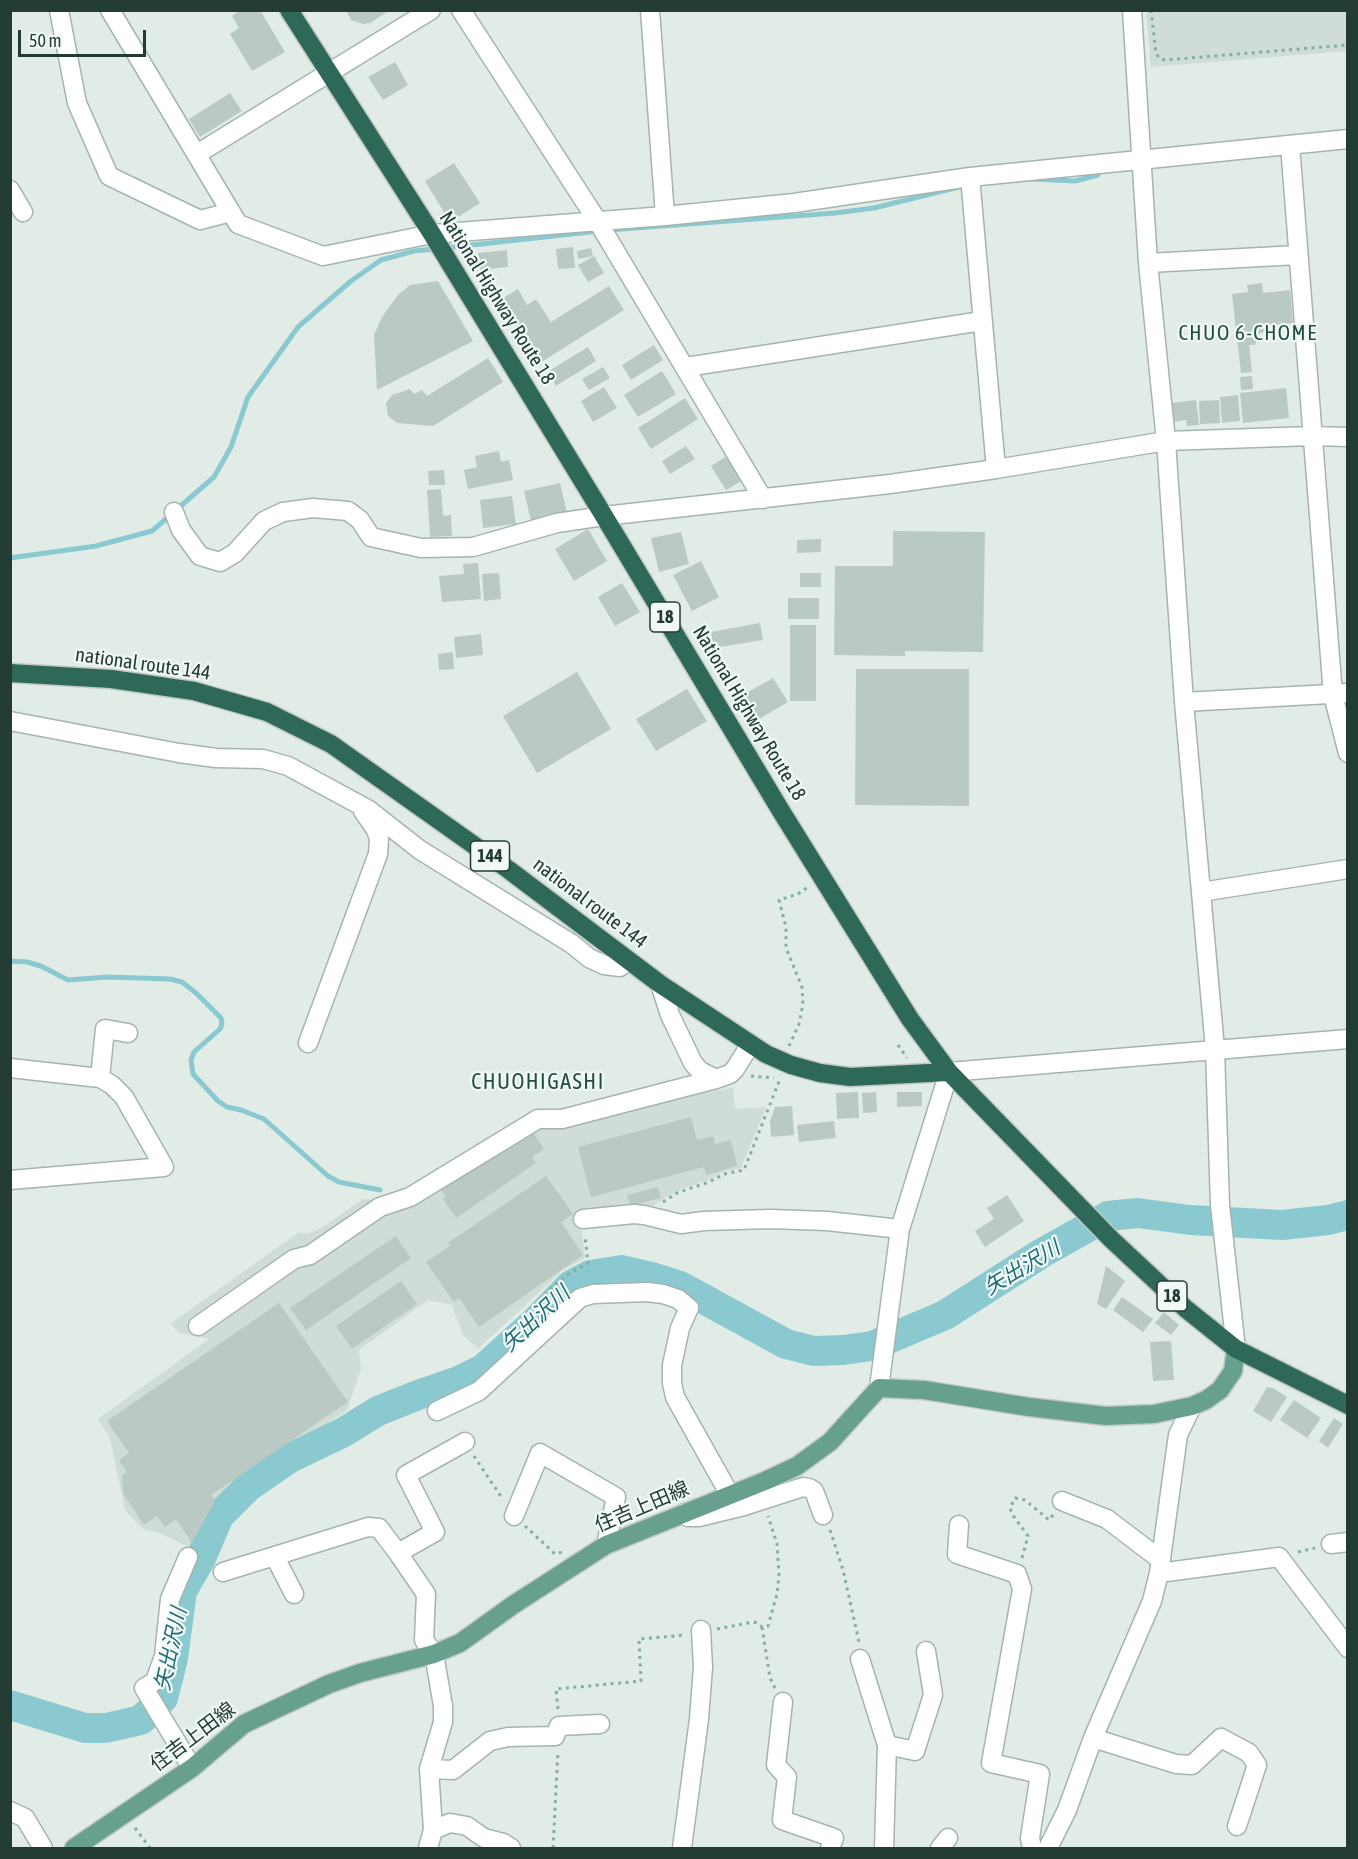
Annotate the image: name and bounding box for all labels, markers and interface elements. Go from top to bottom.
scale bar [21,18,148,56]
text: 50 m [29,30,61,51]
street label: National Highway Route 18 [434,207,560,389]
district label: CHUO 6-CHOME [1178,320,1318,346]
road number: 18 [650,602,680,632]
street label: National Highway Route 18 [687,621,811,805]
street label: national route 144 [74,643,212,685]
road number: 144 [470,841,510,871]
street label: national route 144 [528,852,652,954]
district label: CHUOHIGASHI [471,1069,605,1095]
water label: 矢出沢川 [980,1236,1064,1300]
water label: 矢出沢川 [497,1281,575,1357]
road number: 18 [1157,1281,1187,1311]
street label: 住吉上田線 [591,1476,693,1538]
water label: 矢出沢川 [150,1605,192,1693]
street label: 住吉上田線 [146,1697,240,1777]

